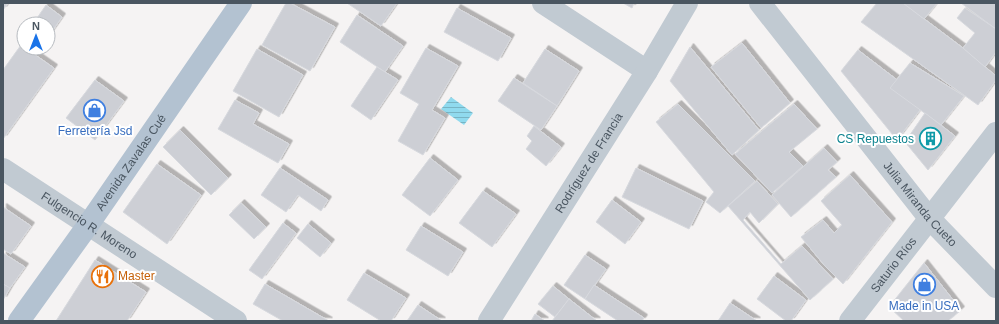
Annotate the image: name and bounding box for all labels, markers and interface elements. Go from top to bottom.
north arrow [16,16,56,56]
text: N [32,20,40,32]
shop icon: Ferretería Jsd [82,97,108,123]
street label: Rodríguez de Francia [552,110,626,216]
street label: Avenida Zavalas Cué [93,111,169,214]
place label: Ferretería Jsd [58,124,132,138]
building icon: CS Repuestos [917,126,943,152]
place label: CS Repuestos [837,132,914,146]
street label: Julia Miranda Cueto [880,159,960,250]
street label: Fulgencio R. Moreno [39,189,140,262]
street label: Saturio Ríos [868,235,919,295]
restaurant icon: Master [90,263,116,289]
place label: Master [118,269,155,283]
shop icon: Made in USA [911,272,937,298]
place label: Made in USA [889,299,959,313]

